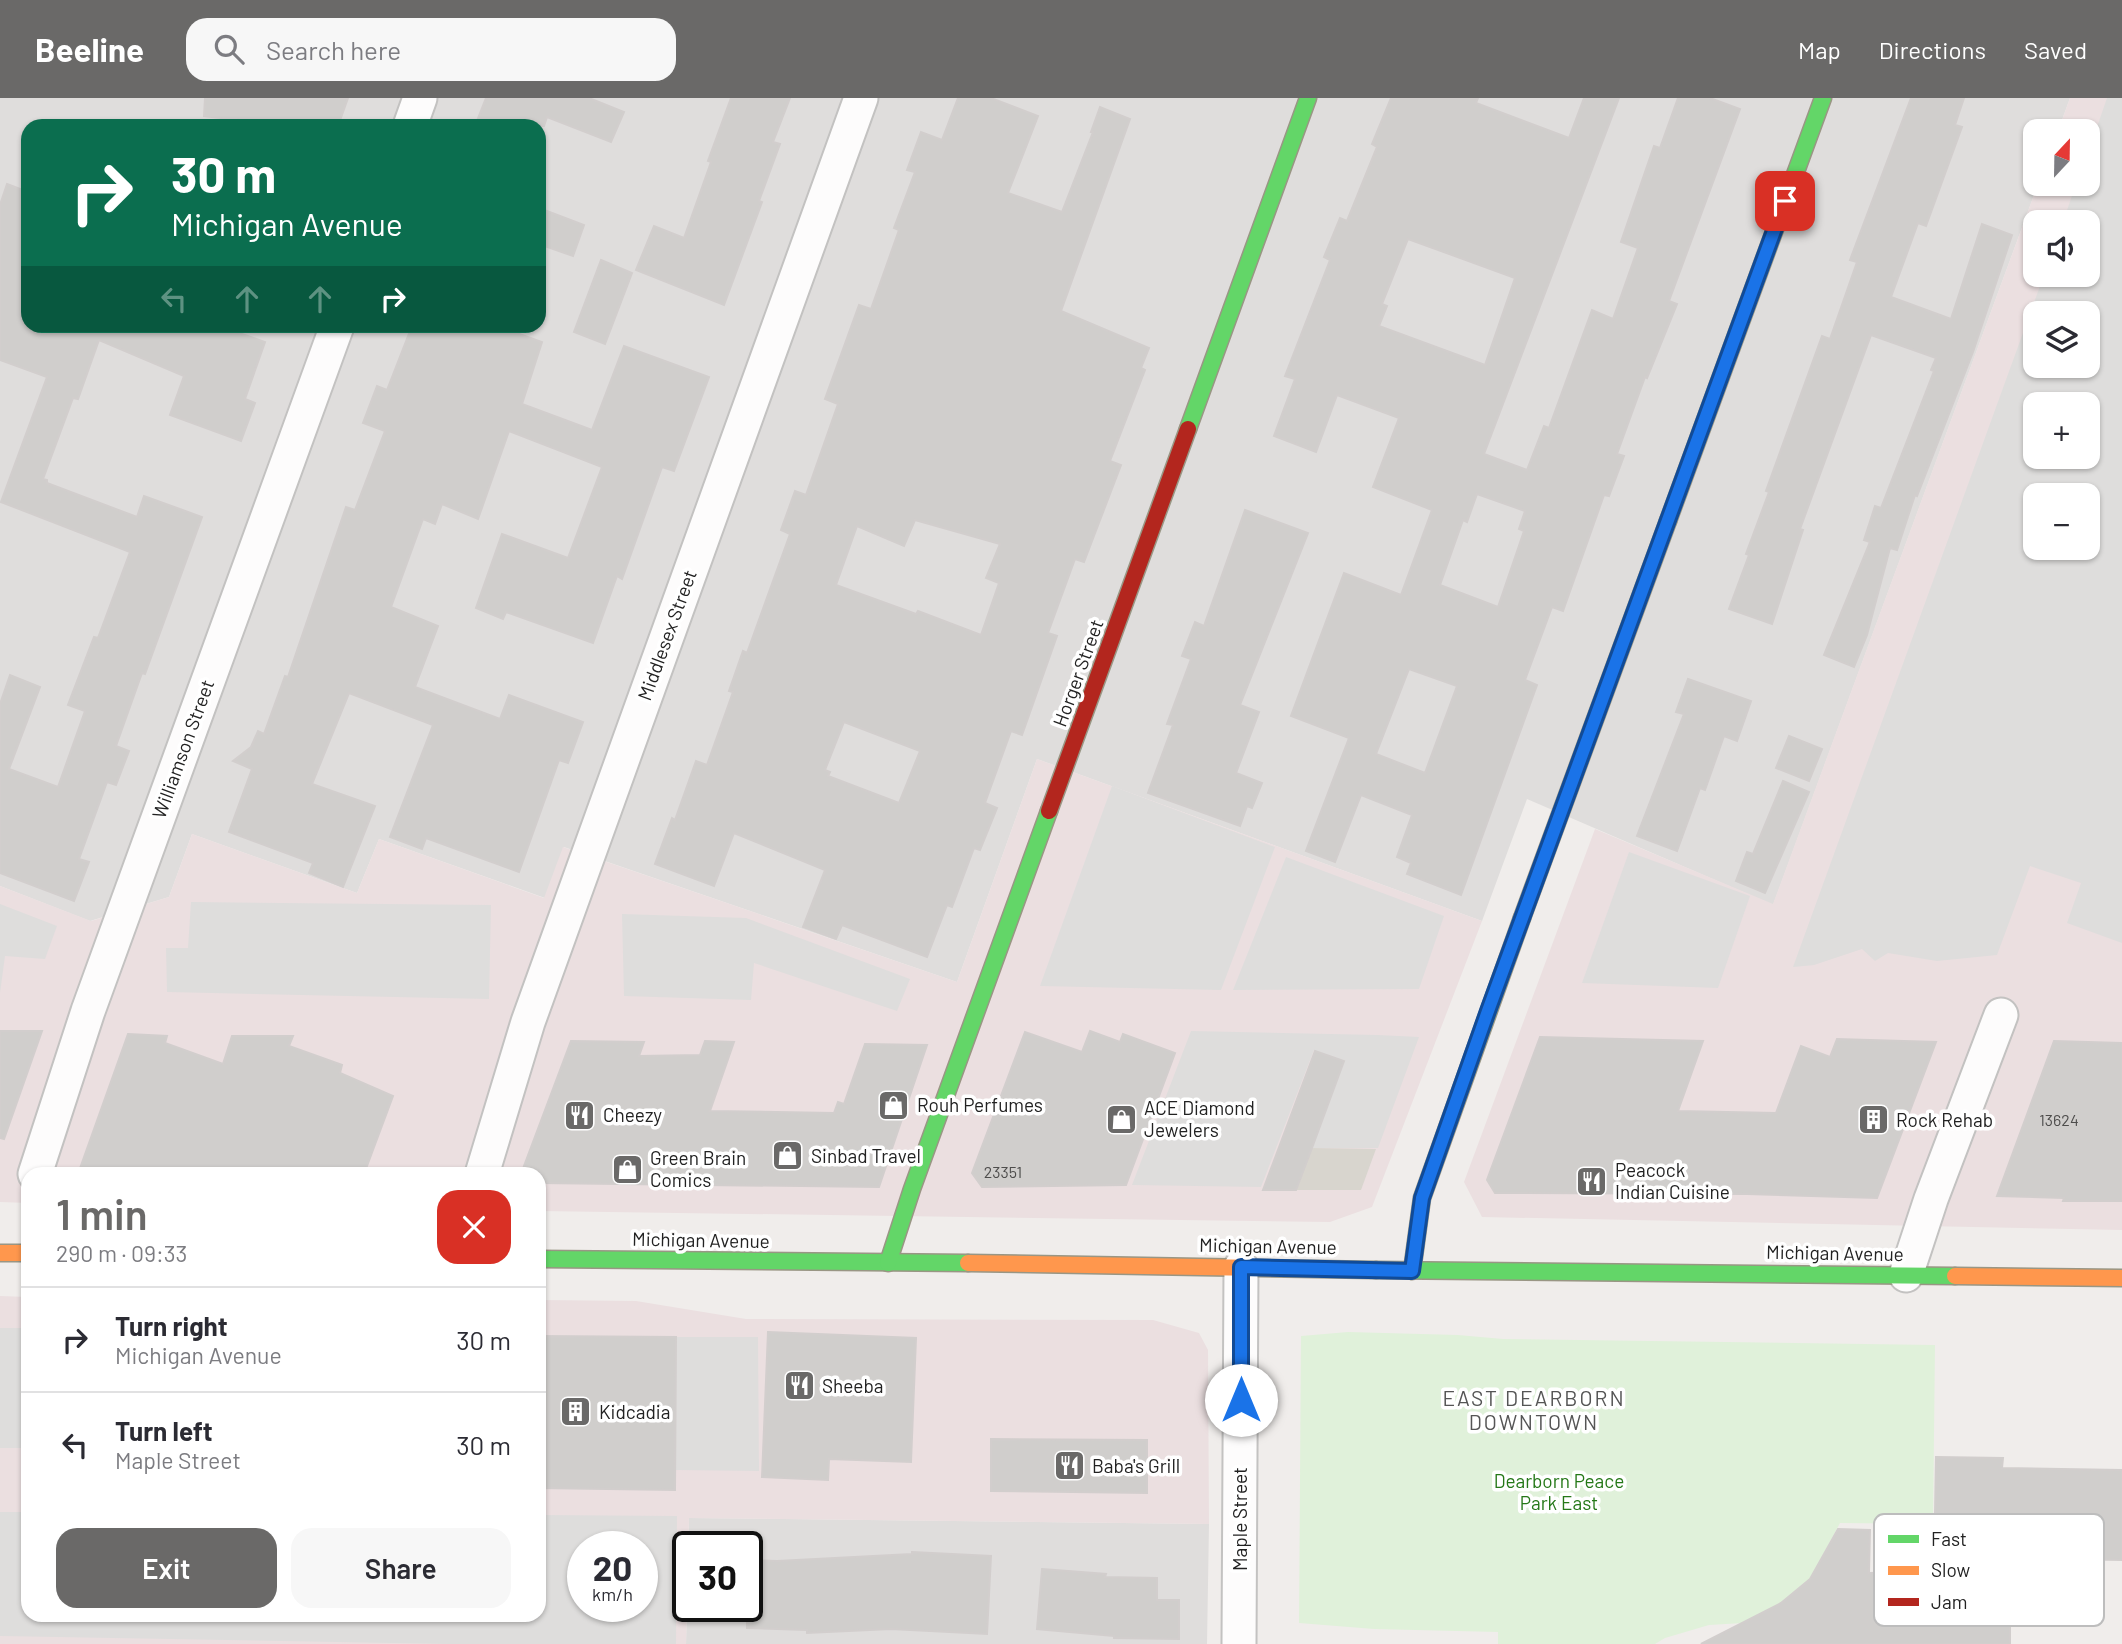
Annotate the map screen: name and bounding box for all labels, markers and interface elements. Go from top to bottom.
search box [186,18,676,81]
text: Beeline [35,29,144,69]
icon: search [210,30,248,68]
text: Search here [266,34,401,65]
text: Map [1798,35,1841,64]
text: Directions [1879,35,1986,64]
text: Saved [2024,35,2087,64]
north arrow [2023,119,2100,196]
map controls [2023,119,2100,560]
text: 30 m [171,144,276,203]
icon: right [56,147,147,238]
pin [1755,171,1815,231]
icon: arrive [1766,182,1804,220]
text: Michigan Avenue [171,204,403,242]
button: sound [2023,210,2100,287]
icon: left [155,280,193,318]
icon: ahead [228,280,266,318]
icon: ahead [301,280,339,318]
icon: right [374,280,412,318]
button: layers [2023,301,2100,378]
button: + [2023,392,2100,469]
button: − [2023,483,2100,560]
street label: Middlesex Street [632,566,701,703]
street label: Horger Street [1048,616,1108,730]
street label: Williamson Street [147,676,218,821]
shop icon: Rouh Perfumes [877,1088,911,1122]
place label: Rouh Perfumes [917,1093,1043,1116]
place label: ACE Diamond Jewelers [1144,1096,1255,1141]
restaurant icon: Cheezy [563,1098,597,1132]
shop icon: ACE Diamond Jewelers [1104,1102,1138,1136]
place label: Cheezy [603,1103,662,1126]
building icon: Rock Rehab [1856,1103,1890,1137]
place label: Rock Rehab [1896,1108,1993,1131]
house number: 13624 [2039,1110,2079,1129]
shop icon: Sinbad Travel [771,1139,805,1173]
place label: Sinbad Travel [811,1144,921,1167]
place label: Green Brain Comics [650,1146,746,1191]
shop icon: Green Brain Comics [610,1152,644,1186]
place label: Peacock Indian Cuisine [1615,1158,1730,1203]
house number: 23351 [984,1162,1022,1181]
restaurant icon: Peacock Indian Cuisine [1575,1164,1609,1198]
text: 1 min [56,1188,148,1238]
button: close [437,1190,511,1264]
street label: Michigan Avenue [632,1227,770,1252]
street label: Michigan Avenue [1199,1233,1337,1258]
text: 290 m · 09:33 [56,1239,187,1267]
street label: Michigan Avenue [1766,1240,1904,1265]
text: Turn right [115,1310,228,1341]
icon: right [56,1321,94,1359]
text: 30 m [456,1324,511,1355]
text: Michigan Avenue [115,1341,282,1369]
position arrow [1204,1363,1278,1437]
restaurant icon: Sheeba [782,1369,816,1403]
place label: Sheeba [822,1374,884,1397]
district label: EAST DEARBORN DOWNTOWN [1442,1385,1626,1434]
building icon: Kidcadia [559,1395,593,1429]
place label: Kidcadia [599,1400,670,1423]
text: Turn left [115,1415,213,1446]
icon: left [56,1426,94,1464]
text: 30 m [456,1429,511,1460]
text: Maple Street [115,1446,241,1474]
restaurant icon: Baba's Grill [1052,1449,1086,1483]
place label: Baba's Grill [1092,1454,1180,1477]
street label: Maple Street [1228,1467,1251,1571]
park label: Dearborn Peace Park East [1494,1469,1624,1514]
legend [1874,1514,2104,1626]
text: Fast [1931,1527,1967,1550]
button: Exit [56,1528,277,1608]
button: Share [291,1528,511,1608]
speed limit sign: 30 [672,1531,763,1622]
text: 20 [593,1546,632,1588]
text: Slow [1931,1558,1970,1581]
text: km/h [592,1583,633,1605]
text: Jam [1931,1590,1967,1613]

